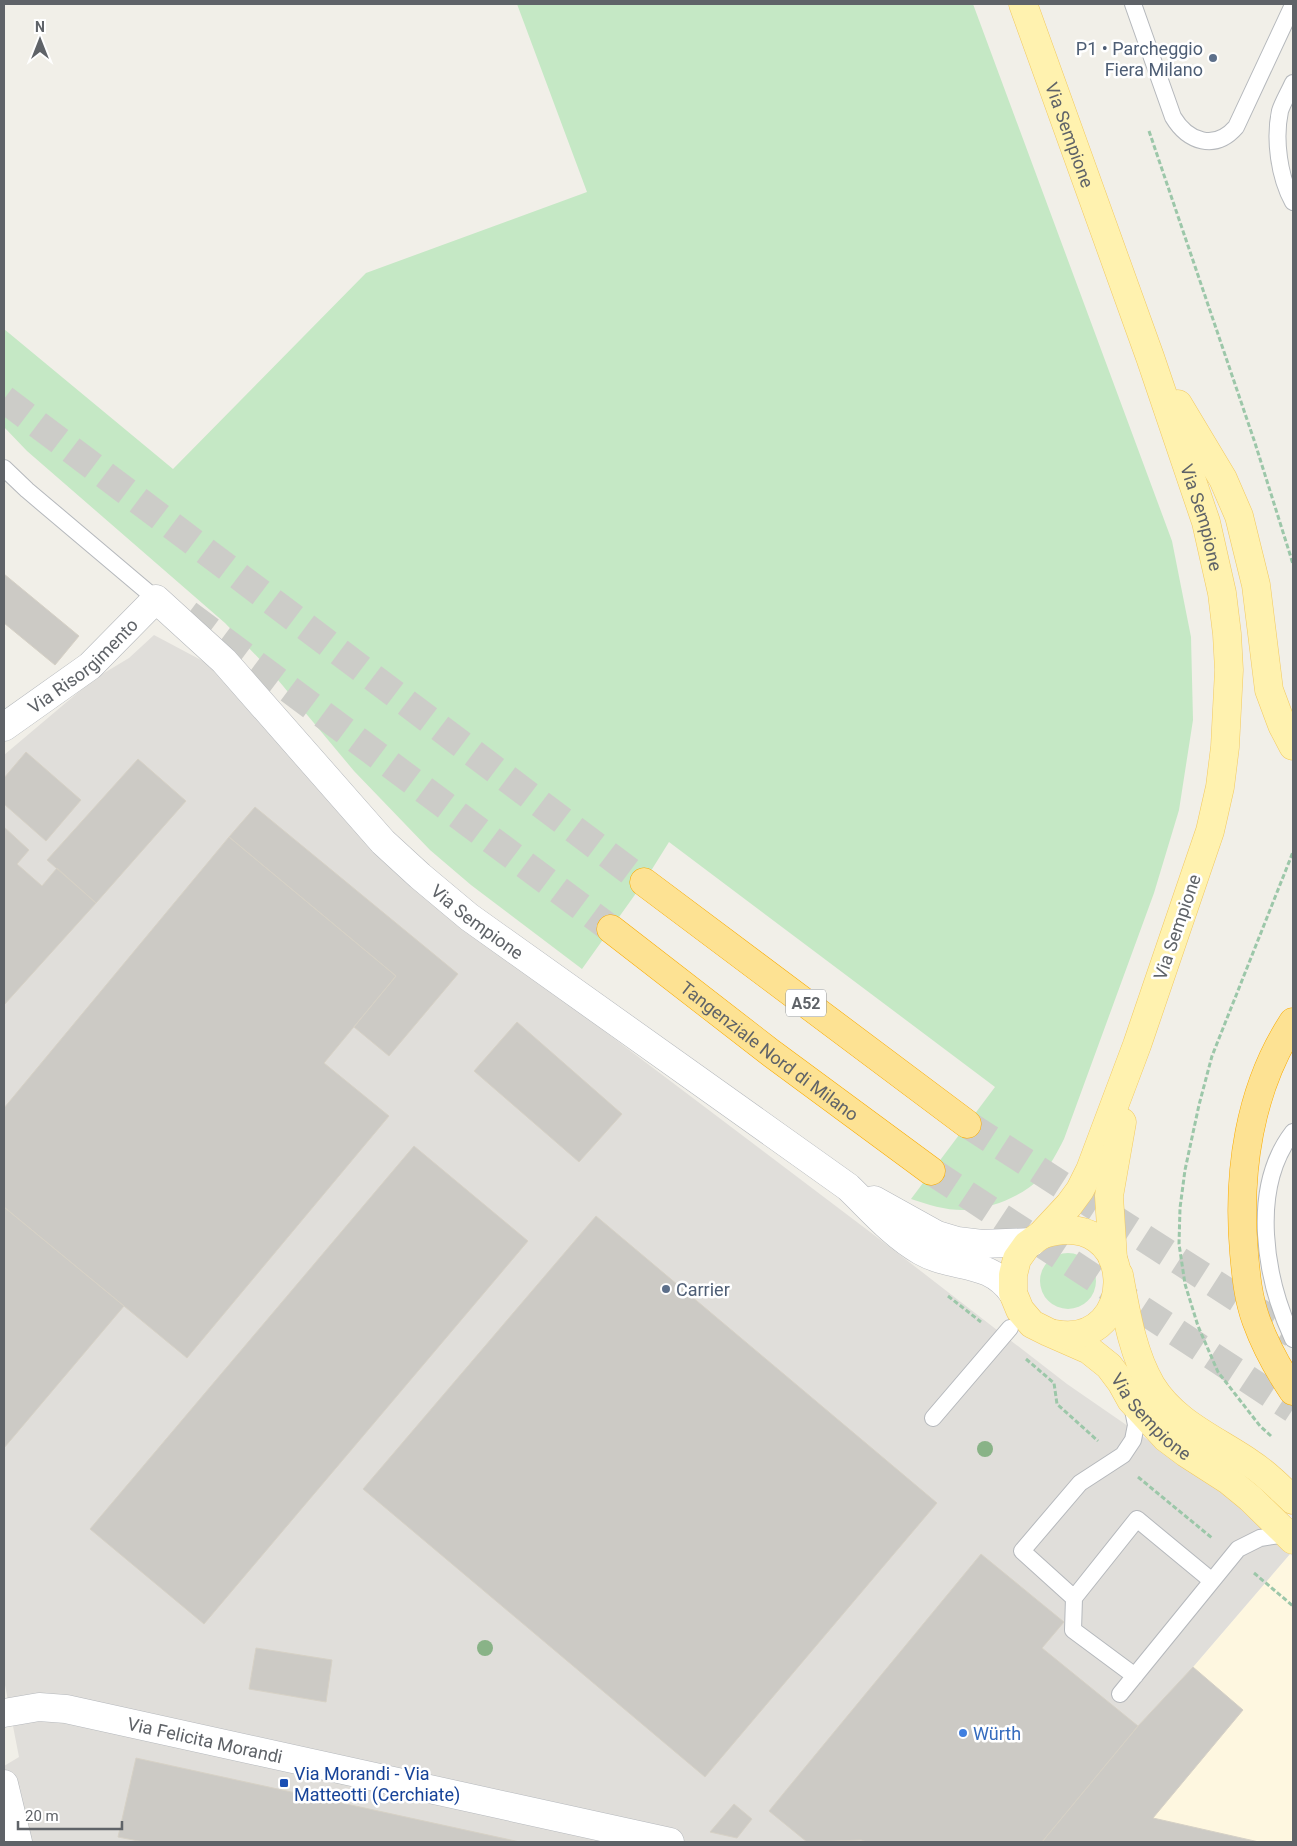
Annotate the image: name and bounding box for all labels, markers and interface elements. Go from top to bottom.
north arrow [15,15,65,65]
text: N [35,19,45,35]
place label: P1 • Parcheggio Fiera Milano [1076,38,1203,80]
marker: P1 • Parcheggio Fiera Milano [1207,52,1219,64]
street label: Via Sempione [1041,79,1099,190]
street label: Via Sempione [1177,461,1227,573]
street label: Via Risorgimento [24,614,142,717]
street label: Via Sempione [1149,871,1205,983]
street label: Via Sempione [427,880,528,963]
street label: Tangenziale Nord di Milano [677,976,863,1125]
road number: A52 [786,990,826,1016]
place label: Carrier [676,1279,730,1300]
marker: Carrier [660,1283,672,1295]
street label: Via Sempione [1107,1369,1196,1464]
street label: Via Felicita Morandi [126,1712,285,1767]
place label: Würth [973,1723,1021,1744]
marker: Würth [957,1727,969,1739]
place label: Via Morandi - Via Matteotti (Cerchiate) [294,1763,460,1806]
marker: Via Morandi - Via Matteotti (Cerchiate) [278,1777,290,1789]
scale bar [18,1798,121,1830]
text: 20 m [25,1807,59,1825]

